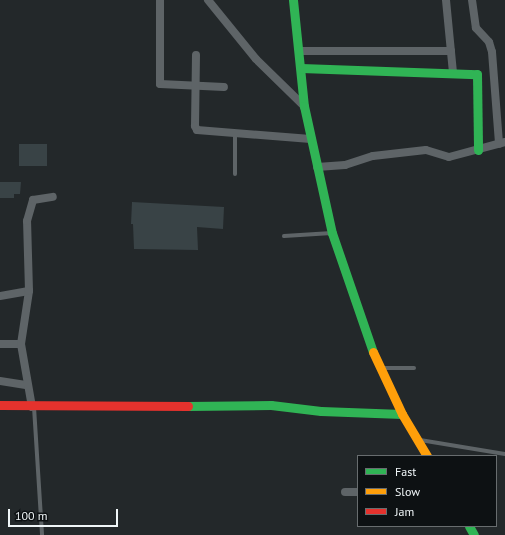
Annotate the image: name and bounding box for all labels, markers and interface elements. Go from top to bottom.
legend [357,455,497,527]
text: Fast [395,464,416,479]
text: Slow [395,484,420,499]
scale bar [10,501,120,527]
text: Jam [395,504,414,519]
text: 100 m [15,508,48,523]

